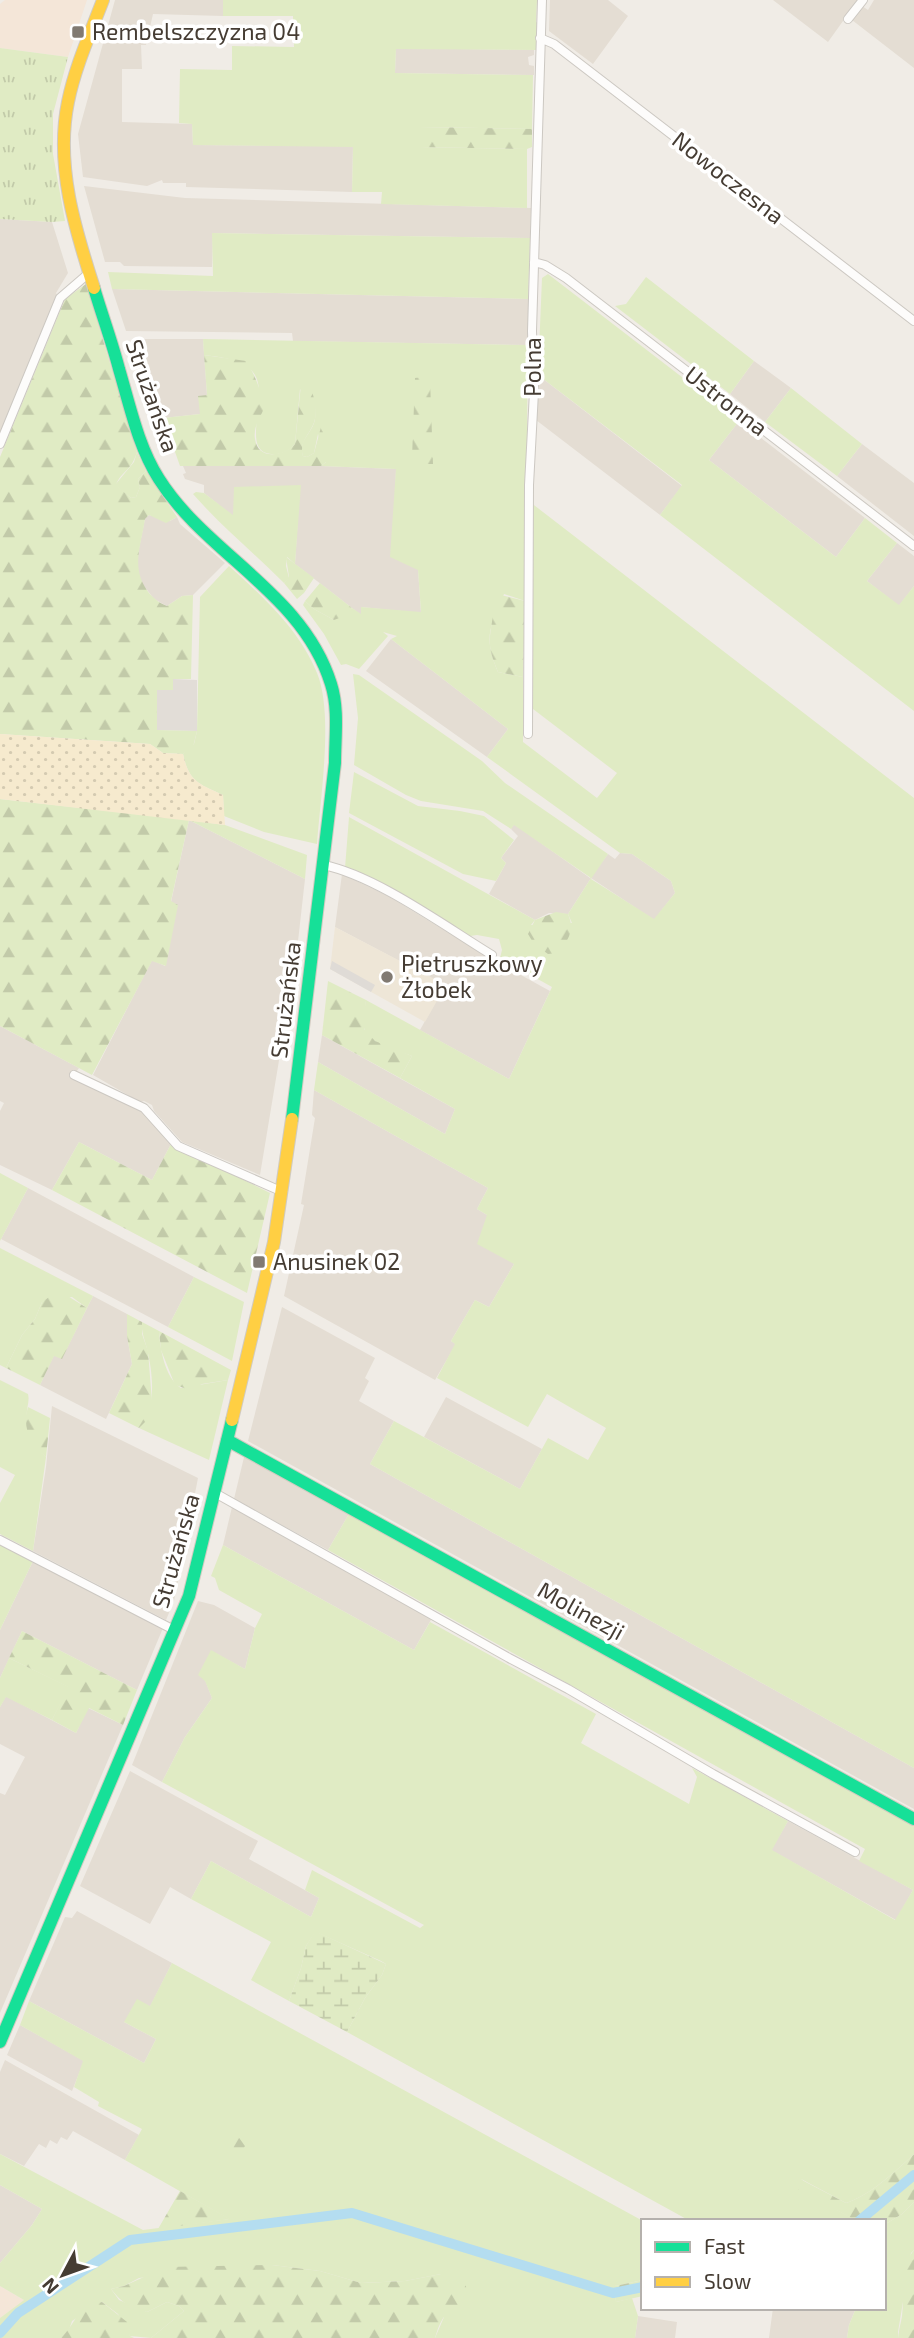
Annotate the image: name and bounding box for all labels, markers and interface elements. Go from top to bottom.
place label: Rembelszczyzna 04 [92,17,300,45]
marker: Rembelszczyzna 04 [70,24,86,40]
street label: Nowoczesna [667,125,790,230]
street label: Strużańska [121,336,185,456]
street label: Polna [518,337,546,397]
street label: Ustronna [680,359,773,441]
street label: Strużańska [264,940,306,1060]
place label: Pietruszkowy Żłobek [401,949,543,1003]
marker: Pietruszkowy Żłobek [379,969,395,985]
place label: Anusinek 02 [273,1247,400,1275]
marker: Anusinek 02 [251,1254,267,1270]
street label: Strużańska [145,1490,205,1611]
street label: Molinezji [533,1575,630,1645]
legend [641,2219,886,2310]
text: Fast [704,2233,745,2258]
north arrow [28,2240,98,2310]
text: Slow [704,2268,751,2293]
text: N [37,2274,63,2299]

